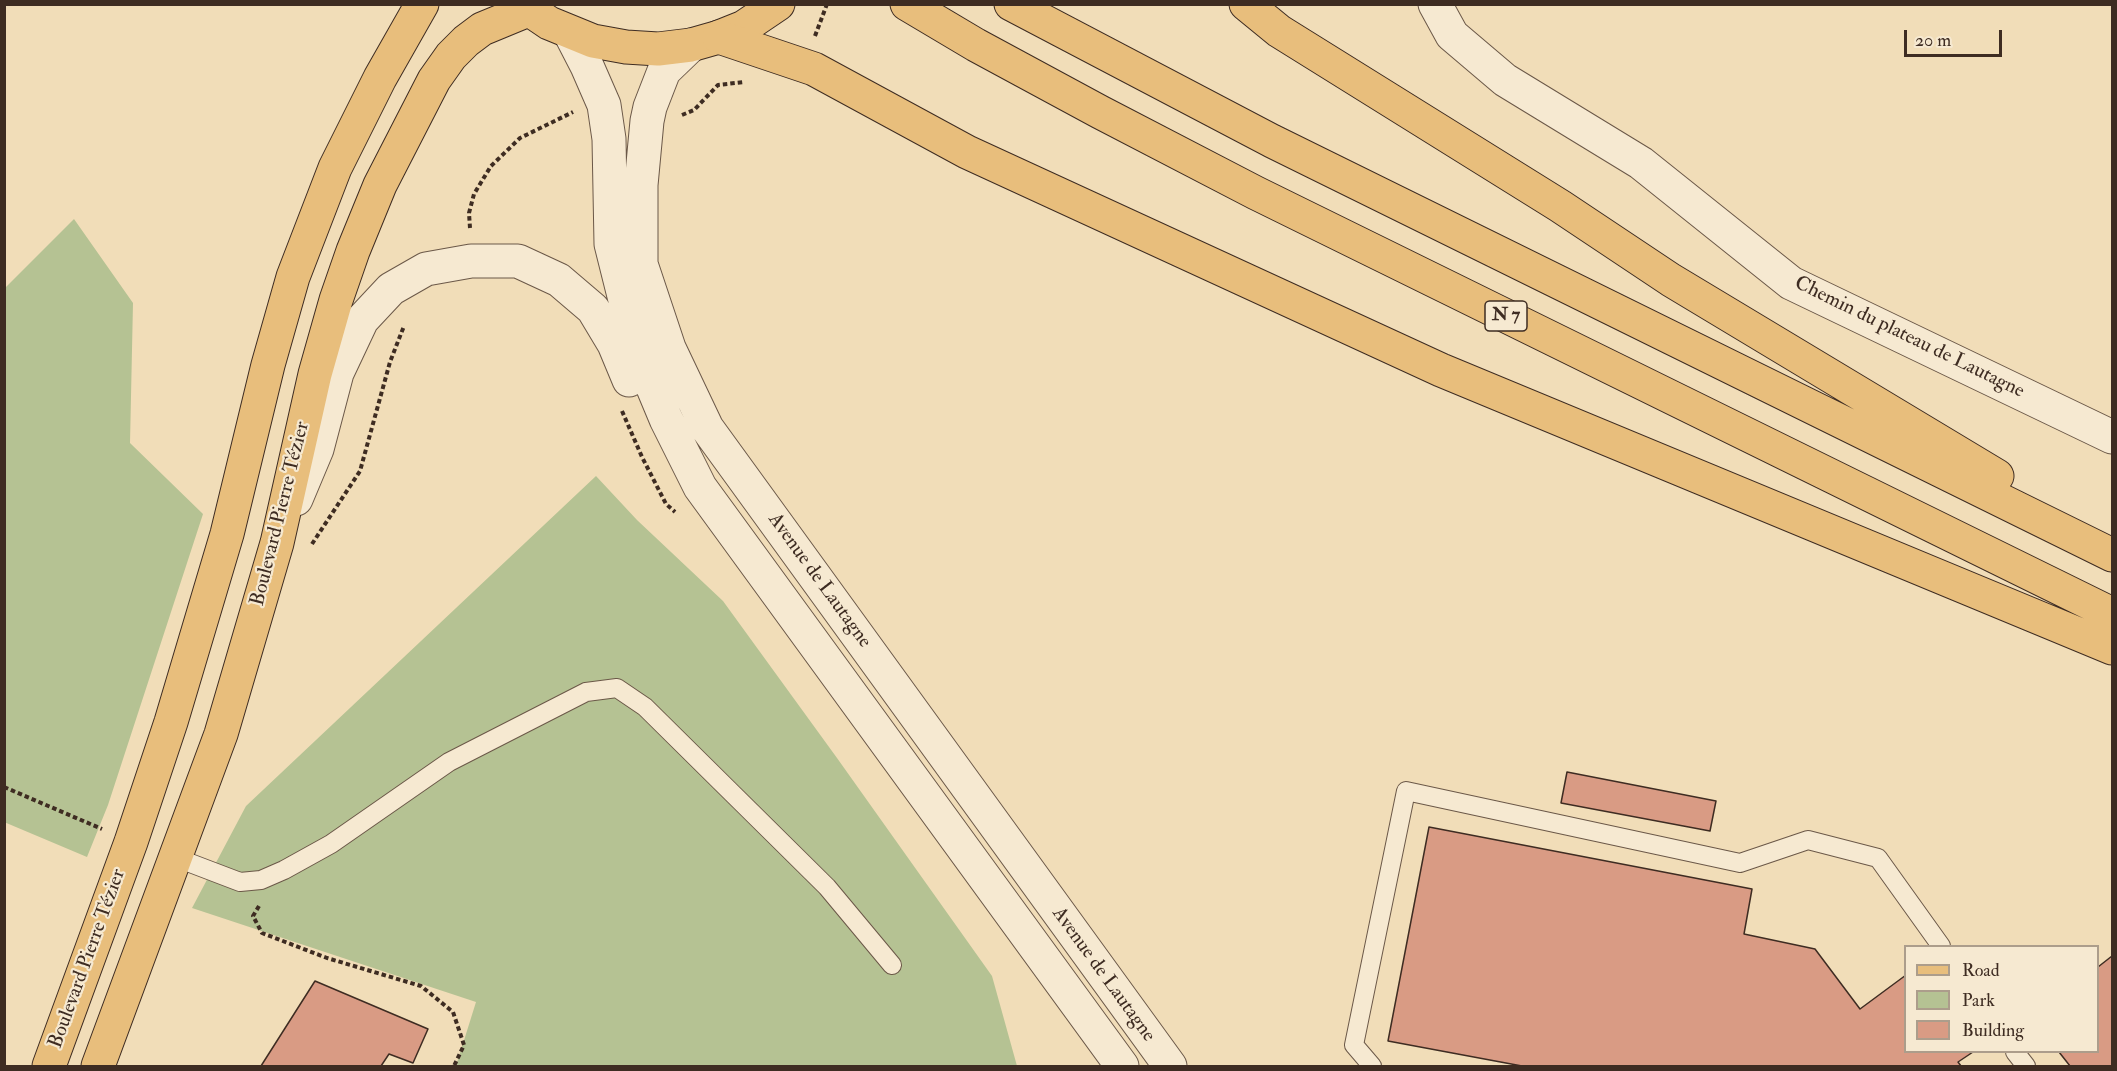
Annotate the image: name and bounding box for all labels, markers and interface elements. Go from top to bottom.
scale bar [1907,18,2004,56]
text: 20 m [1915,29,1951,52]
street label: Chemin du plateau de Lautagne [1790,272,2028,404]
road number: N 7 [1485,301,1527,331]
street label: Boulevard Pierre Tézier [246,419,316,609]
street label: Avenue de Lautagne [762,509,876,653]
street label: Boulevard Pierre Tézier [44,866,132,1052]
street label: Avenue de Lautagne [1046,903,1160,1047]
legend [1904,945,2099,1053]
text: Road [1962,959,2000,982]
text: Park [1962,989,1995,1012]
text: Building [1962,1019,2024,1042]

